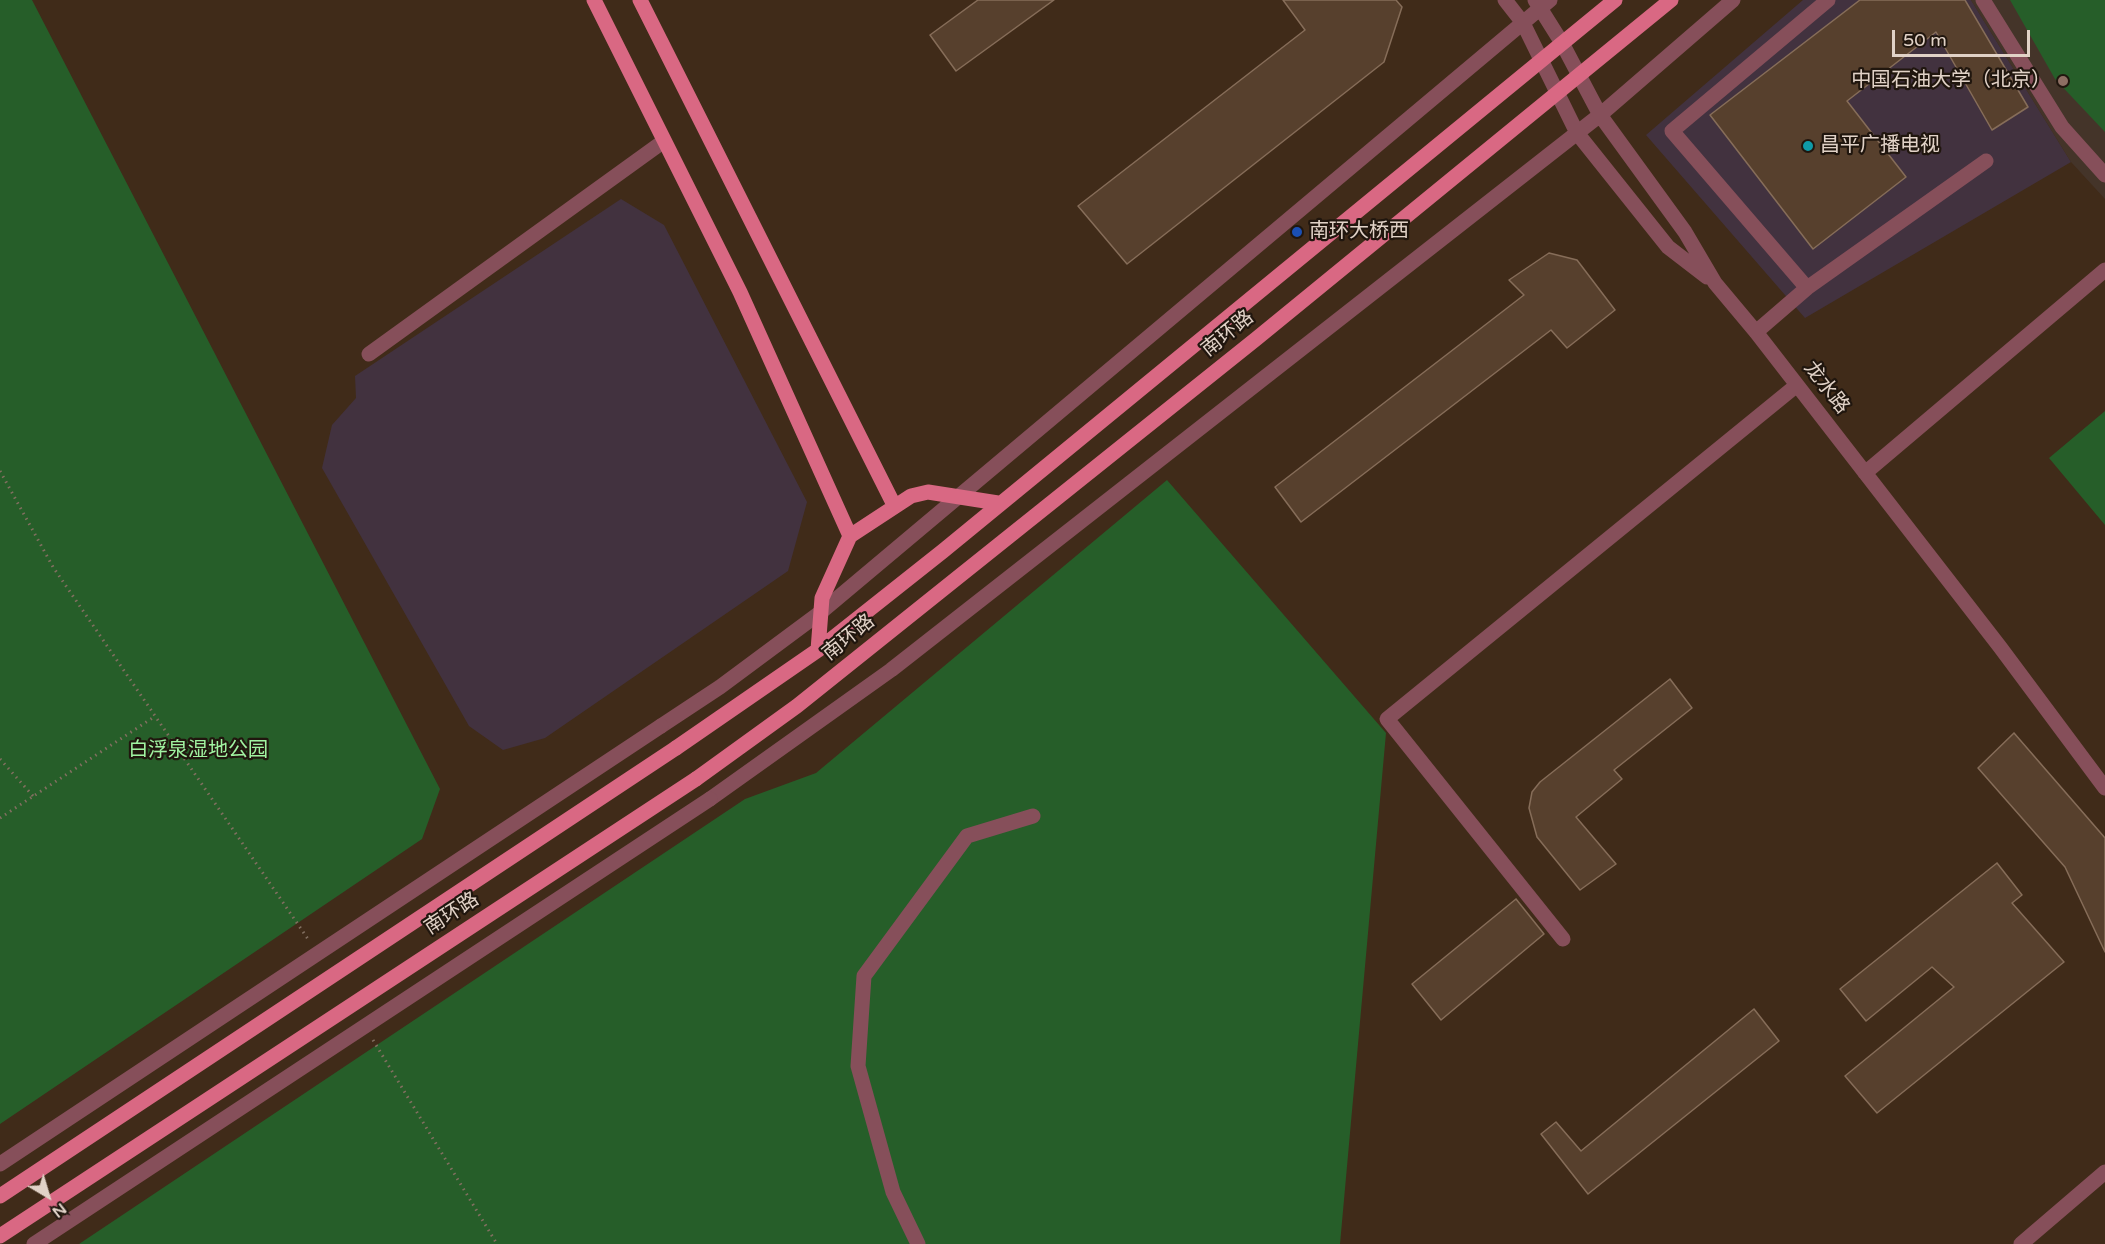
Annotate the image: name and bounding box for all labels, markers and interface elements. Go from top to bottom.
scale bar [1895,18,2033,56]
text: 50 m [1903,29,1947,51]
place label: 中国石油大学（北京） [1851,69,2051,93]
marker: 中国石油大学（北京） [2056,74,2070,88]
place label: 昌平广播电视 [1820,134,1940,158]
marker: 昌平广播电视 [1801,139,1815,153]
place label: 南环大桥西 [1309,220,1409,244]
marker: 南环大桥西 [1290,225,1304,239]
street label: 南环路 [1197,306,1259,362]
street label: 龙水路 [1798,357,1854,419]
street label: 南环路 [818,610,880,666]
park label: 白浮泉湿地公园 [128,739,268,763]
street label: 南环路 [420,888,484,940]
north arrow [18,1166,78,1226]
text: N [48,1198,70,1222]

